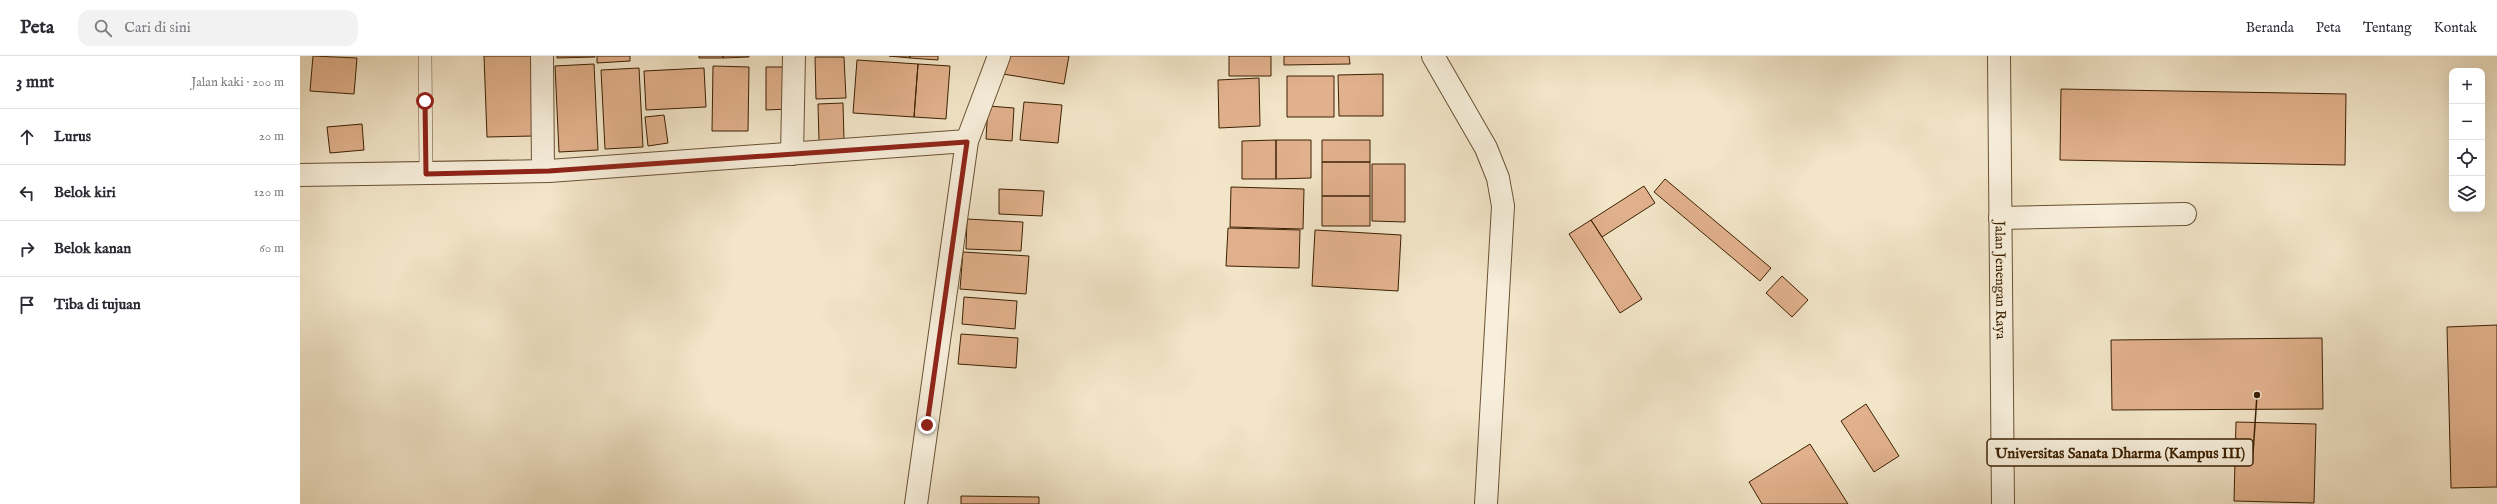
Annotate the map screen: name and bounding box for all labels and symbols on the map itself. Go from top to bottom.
route start [416,92,434,110]
street label: Jalan Jenengan Raya [1990,219,2010,340]
route end [918,416,936,434]
callout: Universitas Sanata Dharma (Kampus III) [1987,439,2253,466]
text: Universitas Sanata Dharma (Kampus III) [1994,444,2245,463]

